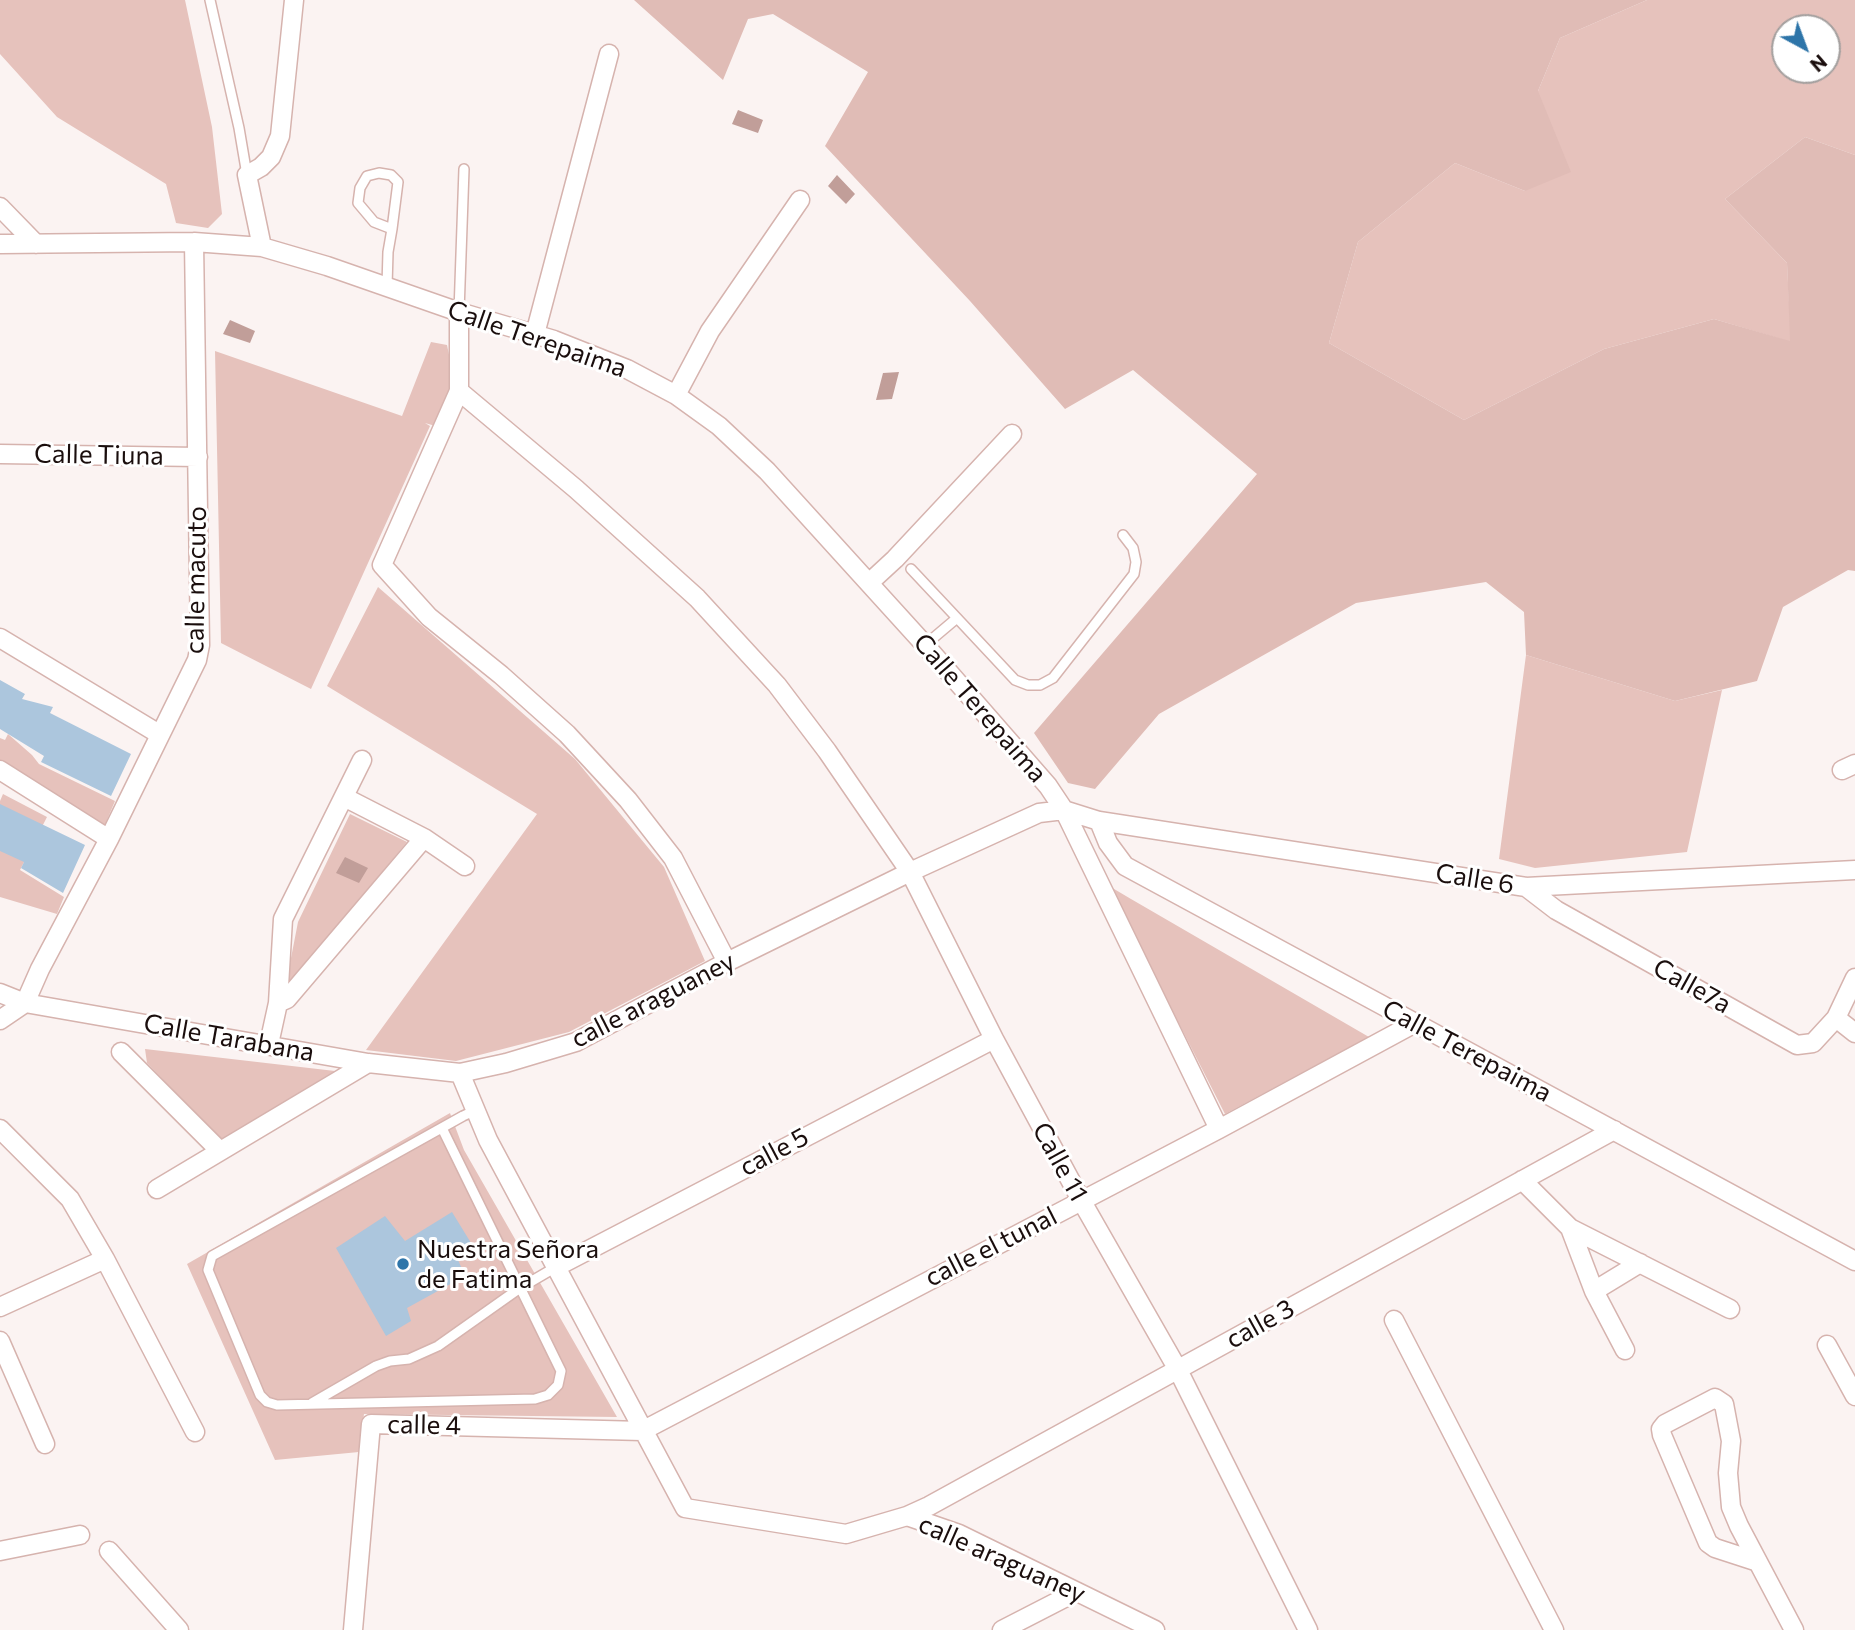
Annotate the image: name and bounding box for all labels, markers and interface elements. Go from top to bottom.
north arrow [1771,14,1841,84]
text: N [1806,50,1832,77]
street label: Calle Terepaima [443,294,631,384]
street label: Calle Tiuna [34,438,164,472]
street label: calle macuto [179,506,213,654]
street label: Calle Terepaima [907,627,1053,789]
street label: Calle 6 [1434,857,1516,901]
street label: calle araguaney [566,945,740,1055]
street label: Calle7a [1648,952,1736,1020]
street label: Calle Terepaima [1377,993,1557,1109]
street label: Calle Tarabana [141,1008,317,1068]
street label: Calle 11 [1026,1117,1094,1207]
street label: calle 5 [734,1121,814,1183]
street label: calle el tunal [920,1200,1062,1294]
place label: Nuestra Señora de Fatima [417,1233,599,1294]
marker: Nuestra Señora de Fatima [395,1256,411,1272]
street label: calle 3 [1220,1293,1300,1355]
street label: calle 4 [387,1409,461,1441]
street label: calle araguaney [914,1508,1090,1610]

